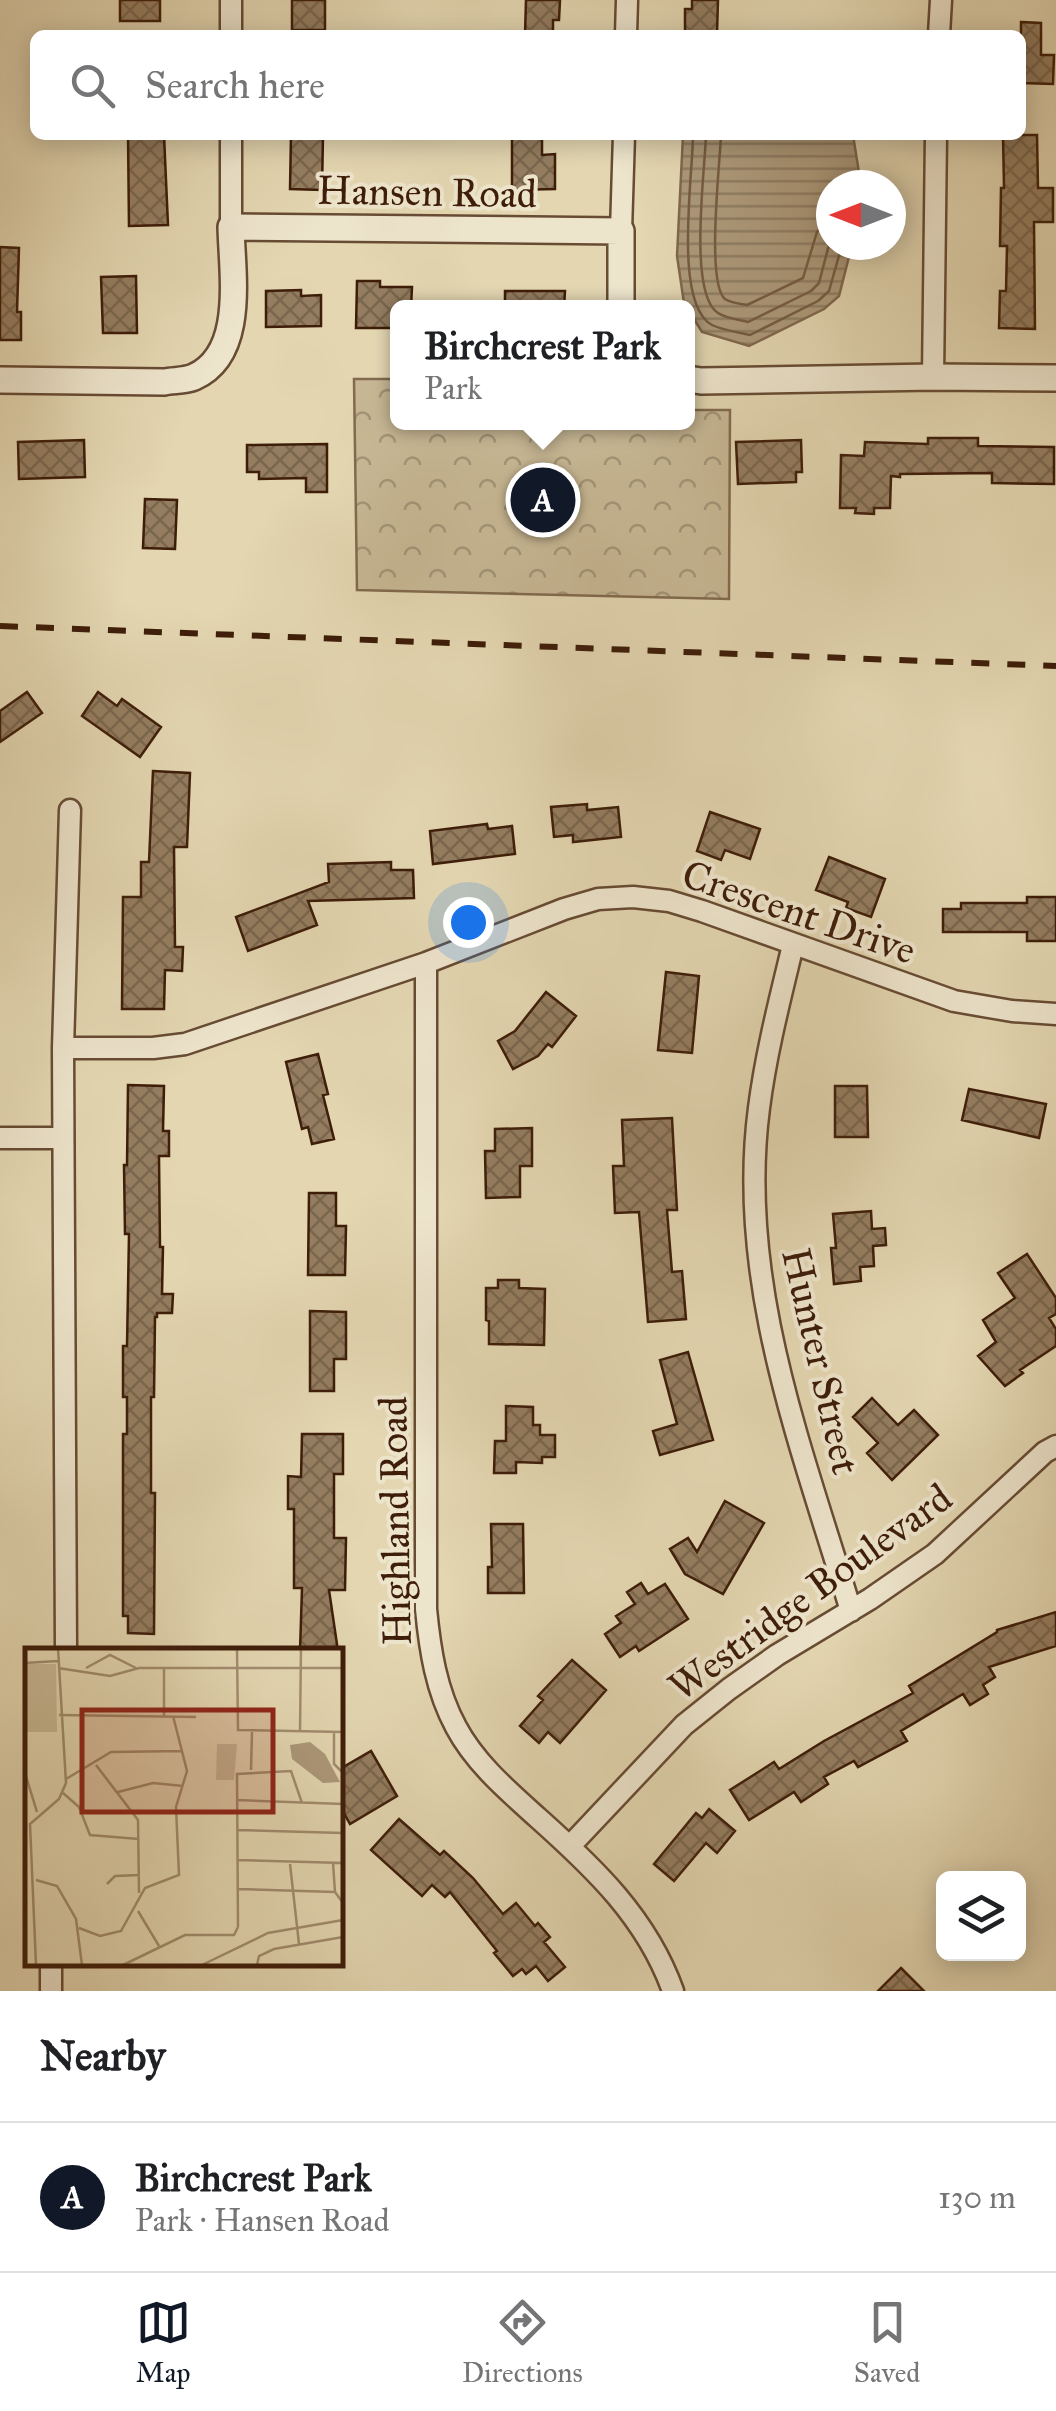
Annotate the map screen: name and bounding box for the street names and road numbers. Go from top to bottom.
street label: Hansen Road [317,166,537,218]
street label: Crescent Drive [676,849,922,975]
street label: Hunter Street [771,1243,871,1479]
street label: Highland Road [368,1396,422,1646]
street label: Westridge Boulevard [659,1473,961,1711]

